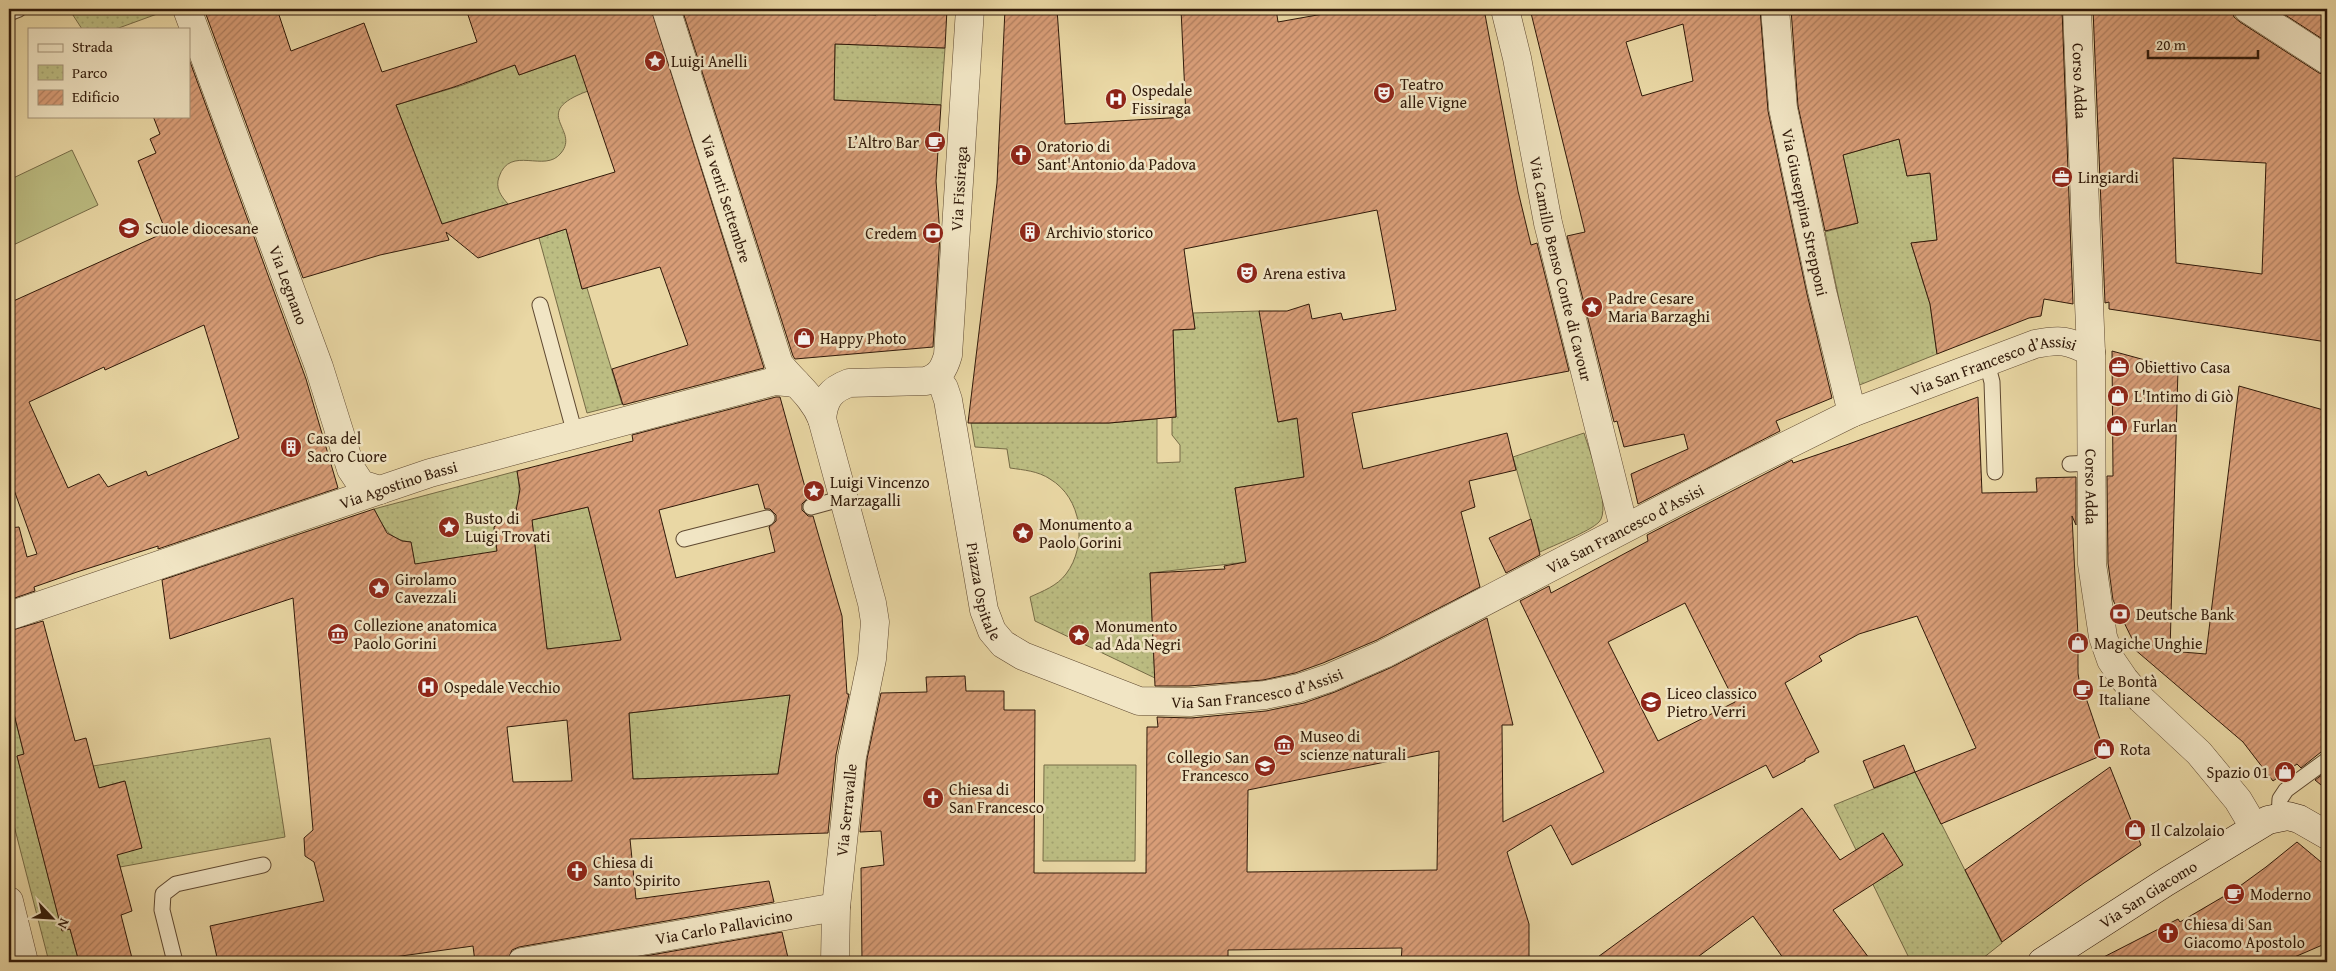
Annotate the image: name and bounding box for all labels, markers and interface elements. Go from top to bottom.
legend [28,28,190,118]
scale bar [2148,28,2258,60]
text: 20 m [2156,34,2187,55]
text: Strada [72,36,113,57]
street label: Corso Adda [2066,43,2093,120]
place icon: Luigi Anelli [643,49,667,73]
place label: Luigi Anelli [671,49,748,73]
text: Parco [72,62,108,83]
place label: Teatro alle Vigne [1400,72,1467,114]
place label: Ospedale Fissiraga [1132,78,1192,120]
theatre icon: Teatro alle Vigne [1372,81,1396,105]
text: Edificio [72,86,120,107]
hospital icon: Ospedale Fissiraga [1104,87,1128,111]
street label: Via Giuseppina Strepponi [1776,126,1835,299]
place label: L’Altro Bar [848,130,919,154]
cafe icon: L’Altro Bar [923,130,947,154]
street label: Via venti Settembre [695,131,758,266]
place label: Oratorio di Sant'Antonio da Padova [1037,134,1197,176]
church icon: Oratorio di Sant'Antonio da Padova [1009,143,1033,167]
street label: Via Fissiraga [944,145,973,232]
street label: Via Camillo Benso Conte di Cavour [1524,154,1599,384]
office icon: Lingiardi [2050,165,2074,189]
place label: Lingiardi [2078,165,2139,189]
school or university icon: Scuole diocesane [117,216,141,240]
place label: Scuole diocesane [145,216,258,240]
building icon: Archivio storico [1018,220,1042,244]
place label: Archivio storico [1046,220,1153,244]
place label: Credem [865,221,917,245]
bank icon: Credem [921,221,945,245]
street label: Via Legnano [263,242,314,328]
theatre icon: Arena estiva [1235,261,1259,285]
place label: Arena estiva [1263,261,1346,285]
place label: Padre Cesare Maria Barzaghi [1608,286,1711,328]
place icon: Padre Cesare Maria Barzaghi [1580,295,1604,319]
shop icon: Happy Photo [792,326,816,350]
place label: Happy Photo [820,326,907,350]
street label: Via San Francesco d’Assisi [1907,329,2081,402]
office icon: Obiettivo Casa [2107,355,2131,379]
place label: Obiettivo Casa [2135,355,2231,379]
shop icon: L'Intimo di Giò [2106,384,2130,408]
place label: L'Intimo di Giò [2134,384,2233,408]
shop icon: Furlan [2105,414,2129,438]
place label: Furlan [2133,414,2177,438]
place label: Casa del Sacro Cuore [307,426,387,468]
building icon: Casa del Sacro Cuore [279,435,303,459]
street label: Corso Adda [2079,449,2104,525]
street label: Via Agostino Bassi [336,454,461,515]
place label: Luigi Vincenzo Marzagalli [830,470,930,512]
street label: Via San Francesco d’Assisi [1542,477,1708,579]
place icon: Luigi Vincenzo Marzagalli [802,479,826,503]
place label: Busto di Luigi Trovati [465,506,551,548]
place label: Monumento a Paolo Gorini [1039,512,1133,554]
place icon: Busto di Luigi Trovati [437,515,461,539]
place icon: Monumento a Paolo Gorini [1011,521,1035,545]
street label: Piazza Ospitale [961,541,1007,646]
place label: Girolamo Cavezzali [395,567,457,609]
place icon: Girolamo Cavezzali [367,576,391,600]
bank icon: Deutsche Bank [2108,602,2132,626]
place label: Deutsche Bank [2136,602,2235,626]
place label: Collezione anatomica Paolo Gorini [354,613,498,655]
place label: Monumento ad Ada Negri [1095,614,1181,656]
museum icon: Collezione anatomica Paolo Gorini [326,622,350,646]
place icon: Monumento ad Ada Negri [1067,623,1091,647]
shop icon: Magiche Unghie [2066,631,2090,655]
place label: Magiche Unghie [2094,631,2202,655]
street label: Via San Francesco d’Assisi [1171,661,1347,714]
place label: Le Bontà Italiane [2099,669,2158,711]
hospital icon: Ospedale Vecchio [416,675,440,699]
place label: Ospedale Vecchio [444,675,560,699]
cafe icon: Le Bontà Italiane [2071,678,2095,702]
place label: Liceo classico Pietro Verri [1667,681,1757,723]
school or university icon: Liceo classico Pietro Verri [1639,690,1663,714]
place label: Museo di scienze naturali [1300,724,1407,766]
museum icon: Museo di scienze naturali [1272,733,1296,757]
shop icon: Rota [2092,737,2116,761]
place label: Rota [2120,737,2151,761]
place label: Collegio San Francesco [1167,745,1249,787]
school or university icon: Collegio San Francesco [1253,754,1277,778]
place label: Spazio 01 [2206,760,2269,784]
shop icon: Spazio 01 [2273,760,2297,784]
street label: Via Serravalle [829,762,863,858]
place label: Chiesa di San Francesco [949,777,1044,819]
church icon: Chiesa di San Francesco [921,786,945,810]
shop icon: Il Calzolaio [2123,818,2147,842]
place label: Il Calzolaio [2151,818,2225,842]
place label: Chiesa di Santo Spirito [593,850,681,892]
street label: Via San Giacomo [2094,854,2202,934]
church icon: Chiesa di Santo Spirito [565,859,589,883]
cafe icon: Moderno [2222,882,2246,906]
place label: Moderno [2250,882,2311,906]
north arrow [28,894,78,944]
street label: Via Carlo Pallavicino [653,903,794,950]
place label: Chiesa di San Giacomo Apostolo [2184,912,2305,954]
text: N [52,915,75,933]
church icon: Chiesa di San Giacomo Apostolo [2156,921,2180,945]

